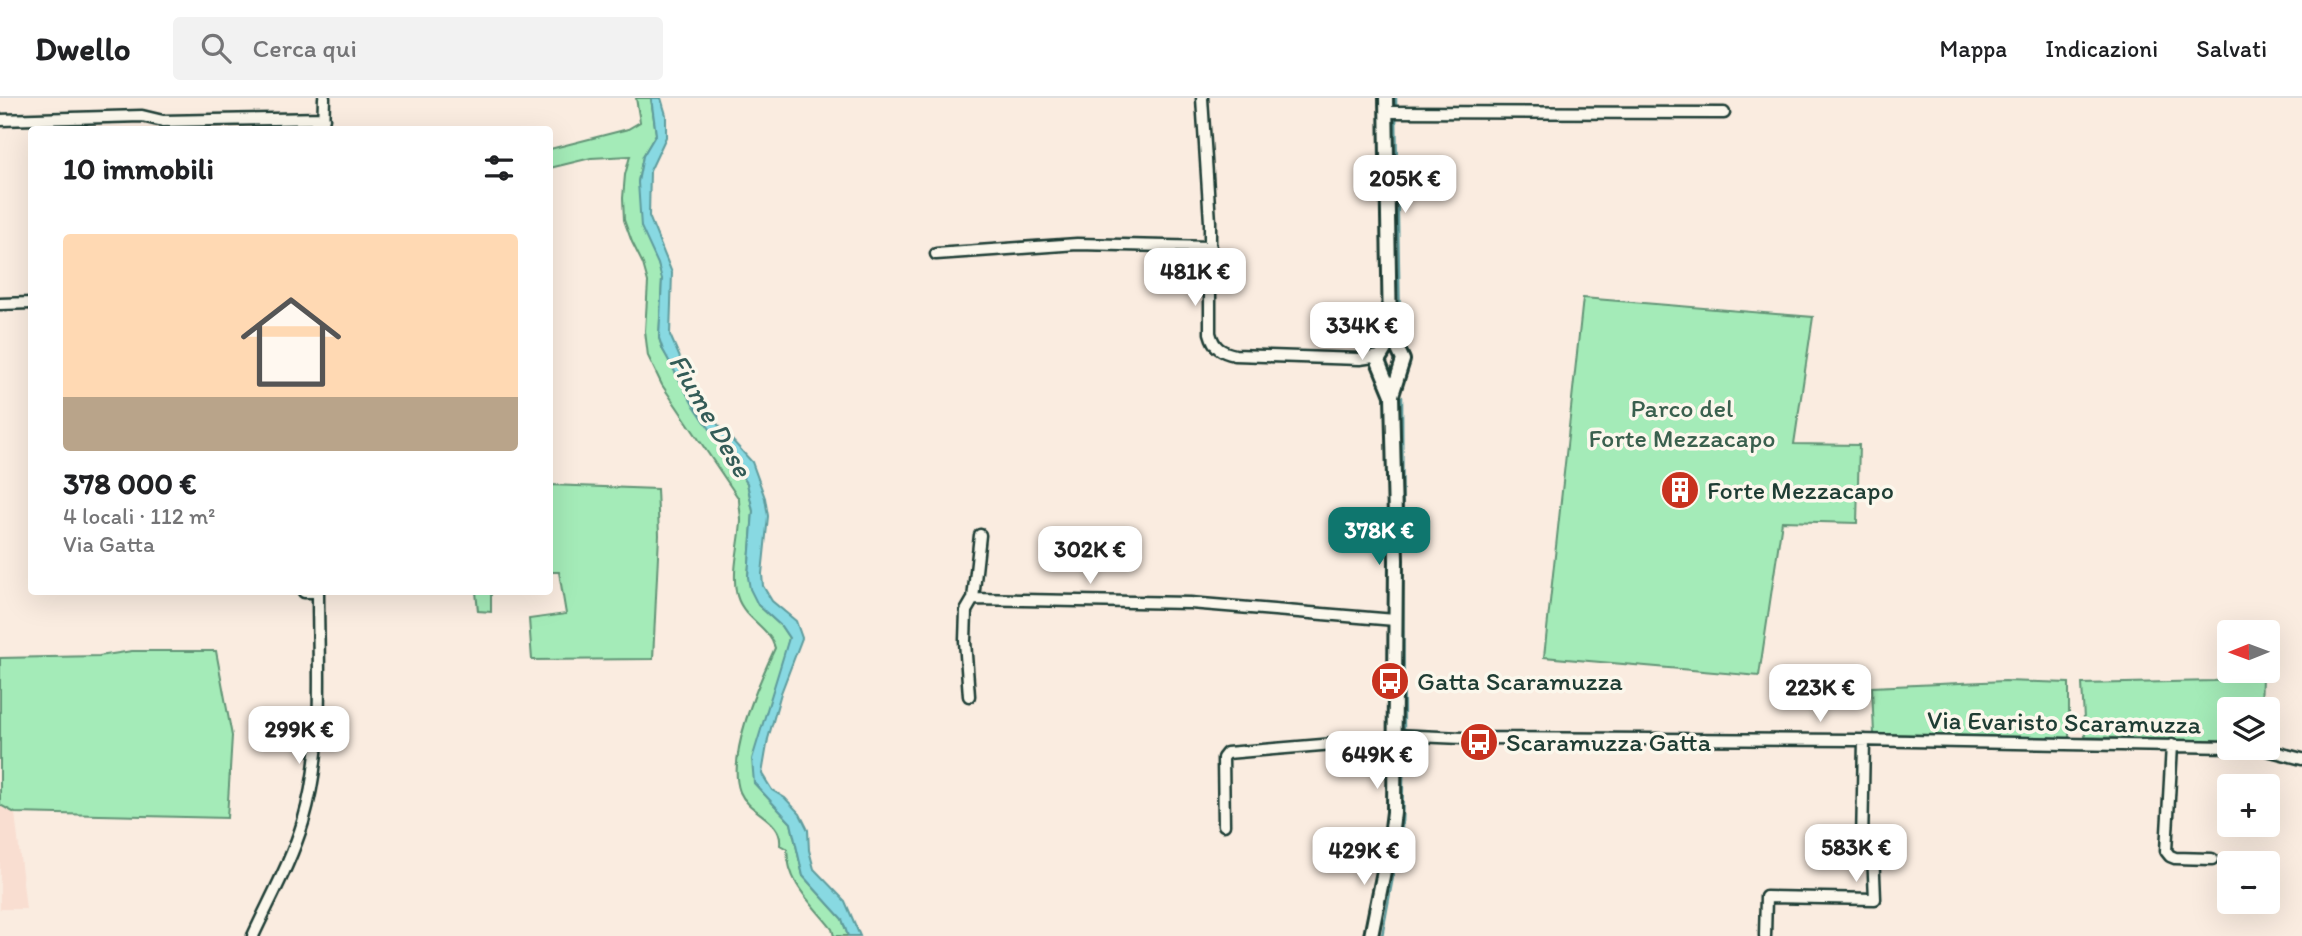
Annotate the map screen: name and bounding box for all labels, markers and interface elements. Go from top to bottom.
search box [173,17,663,80]
text: Dwello [35,29,131,68]
icon: search [197,29,235,67]
text: Cerca qui [253,32,357,64]
text: Mappa [1939,34,2007,63]
text: Indicazioni [2045,34,2158,63]
text: Salvati [2196,34,2267,63]
icon: filters [480,149,518,187]
text: 10 immobili [63,150,214,187]
pin: 205K € [1348,156,1462,215]
text: 205K € [1369,164,1441,192]
pin: 481K € [1138,248,1252,308]
text: 481K € [1160,257,1230,285]
icon: home [228,279,354,405]
pin: 334K € [1305,302,1419,362]
text: 334K € [1326,311,1398,339]
water label: Fiume Dese [662,347,761,484]
park label: Parco del Forte Mezzacapo [1589,392,1775,454]
text: 378 000 € [63,465,197,502]
building icon: Forte Mezzacapo [1659,469,1701,511]
place label: Forte Mezzacapo [1707,474,1894,506]
text: 4 locali · 112 m² [63,502,215,530]
pin: 378K € [1322,508,1436,567]
text: 378K € [1344,516,1414,544]
pin: 302K € [1033,526,1147,586]
text: Via Gatta [63,530,155,558]
text: 302K € [1054,535,1126,563]
north arrow [2217,620,2280,682]
map controls [2217,620,2280,914]
bus stop icon: Gatta Scaramuzza [1369,660,1411,702]
pin: 223K € [1763,664,1877,724]
place label: Gatta Scaramuzza [1417,665,1623,697]
text: 223K € [1785,673,1855,701]
button: layers [2217,697,2280,760]
street label: Via Evaristo Scaramuzza [1927,704,2202,740]
pin: 299K € [242,706,356,766]
text: 299K € [264,715,334,743]
bus stop icon: Scaramuzza Gatta [1458,721,1500,763]
place label: Scaramuzza Gatta [1506,726,1712,758]
pin: 649K € [1320,732,1434,791]
text: 649K € [1341,740,1413,768]
button: + [2217,774,2280,837]
pin: 583K € [1799,824,1913,884]
pin: 429K € [1307,828,1421,887]
text: 583K € [1821,833,1891,861]
text: 429K € [1329,836,1399,864]
button: − [2217,851,2280,914]

